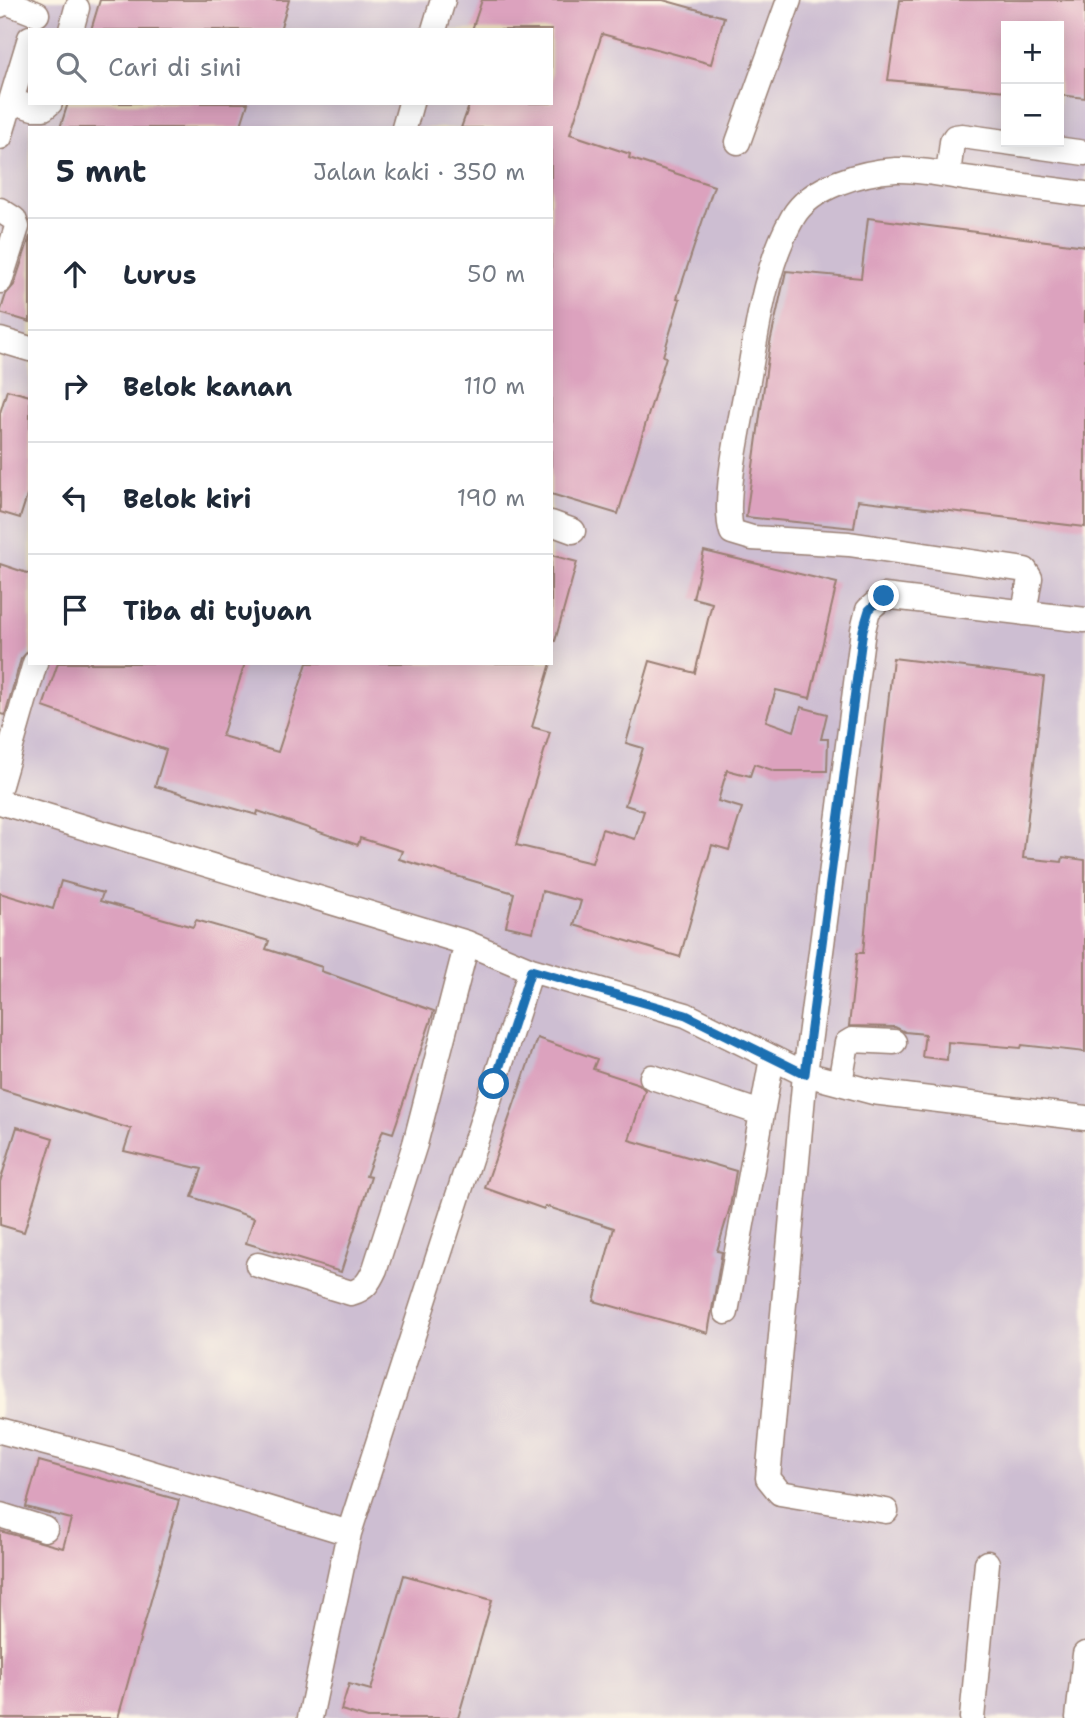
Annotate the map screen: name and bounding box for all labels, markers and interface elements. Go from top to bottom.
map controls [1001,21,1064,147]
button: + [1001,21,1064,84]
search box [28,28,553,105]
icon: search [52,48,90,86]
text: Cari di sini [108,49,242,84]
button: − [1001,84,1064,147]
text: 5 mnt [56,151,146,192]
text: Jalan kaki · 350 m [313,157,525,187]
icon: ahead [56,255,94,293]
text: Lurus [123,257,196,292]
text: 50 m [467,259,525,289]
icon: right [56,367,94,405]
text: Belok kanan [123,369,292,404]
text: 110 m [463,371,525,401]
icon: left [56,479,94,517]
text: Belok kiri [123,481,252,516]
text: 190 m [457,483,525,513]
route end [868,580,899,611]
icon: arrive [56,591,94,629]
text: Tiba di tujuan [123,593,312,628]
route start [478,1068,509,1099]

